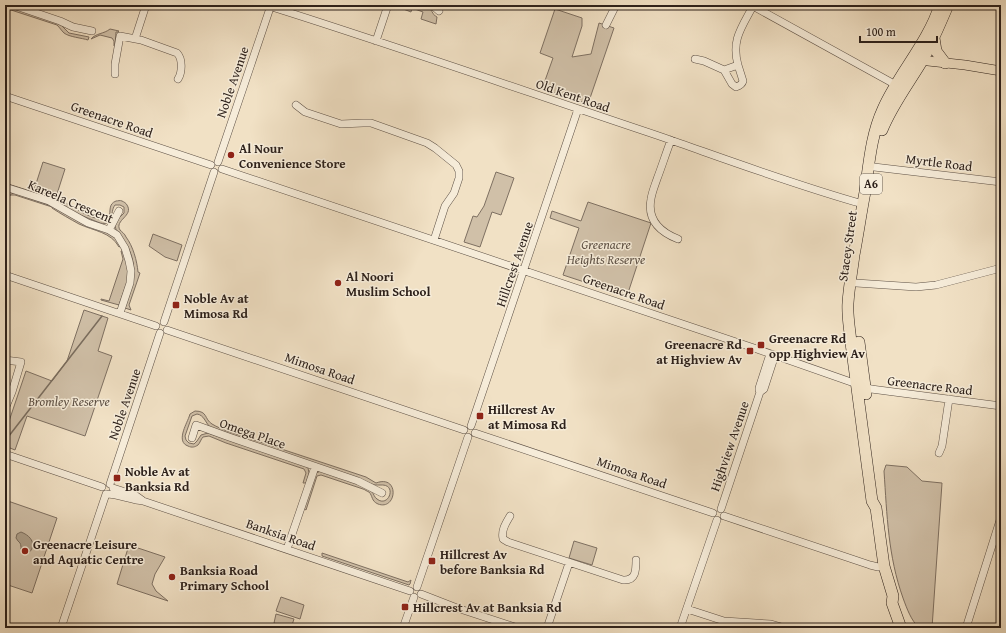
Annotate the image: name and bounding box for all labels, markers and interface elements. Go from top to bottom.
scale bar [860,18,937,44]
text: 100 m [866,23,896,40]
street label: Noble Avenue [211,44,254,120]
street label: Old Kent Road [533,74,612,117]
street label: Greenacre Road [68,97,155,142]
place label: Al Nour Convenience Store [239,139,346,173]
street label: Myrtle Road [905,149,973,176]
marker: Al Nour Convenience Store [226,150,236,160]
road number: A6 [860,174,882,194]
street label: Kareela Crescent [25,175,117,228]
street label: Stacey Street [833,209,862,283]
street label: Hillcrest Avenue [491,219,538,309]
park label: Greenacre Heights Reserve [566,235,645,269]
place label: Al Noori Muslim School [346,267,430,301]
street label: Greenacre Road [580,269,667,314]
marker: Al Noori Muslim School [333,278,343,288]
place label: Noble Av at Mimosa Rd [184,289,249,323]
marker: Noble Av at Mimosa Rd [171,300,181,310]
place label: Greenacre Rd opp Highview Av [769,329,865,363]
place label: Greenacre Rd at Highview Av [656,335,743,369]
marker: Greenacre Rd opp Highview Av [756,340,766,350]
marker: Greenacre Rd at Highview Av [745,346,755,356]
street label: Mimosa Road [282,348,357,389]
street label: Noble Avenue [103,366,146,442]
street label: Greenacre Road [886,371,974,400]
park label: Bromley Reserve [27,392,110,411]
street label: Highview Avenue [705,398,754,494]
place label: Hillcrest Av at Mimosa Rd [488,400,567,434]
marker: Hillcrest Av at Mimosa Rd [475,411,485,421]
street label: Omega Place [217,413,288,454]
street label: Mimosa Road [594,452,669,493]
place label: Noble Av at Banksia Rd [125,462,190,496]
marker: Noble Av at Banksia Rd [112,473,122,483]
street label: Banksia Road [243,514,318,555]
place label: Greenacre Leisure and Aquatic Centre [33,535,144,569]
place label: Hillcrest Av before Banksia Rd [440,545,545,579]
marker: Greenacre Leisure and Aquatic Centre [20,546,30,556]
marker: Hillcrest Av before Banksia Rd [427,556,437,566]
place label: Banksia Road Primary School [180,561,269,595]
marker: Banksia Road Primary School [167,572,177,582]
place label: Hillcrest Av at Banksia Rd [413,598,562,617]
marker: Hillcrest Av at Banksia Rd [400,602,410,612]

